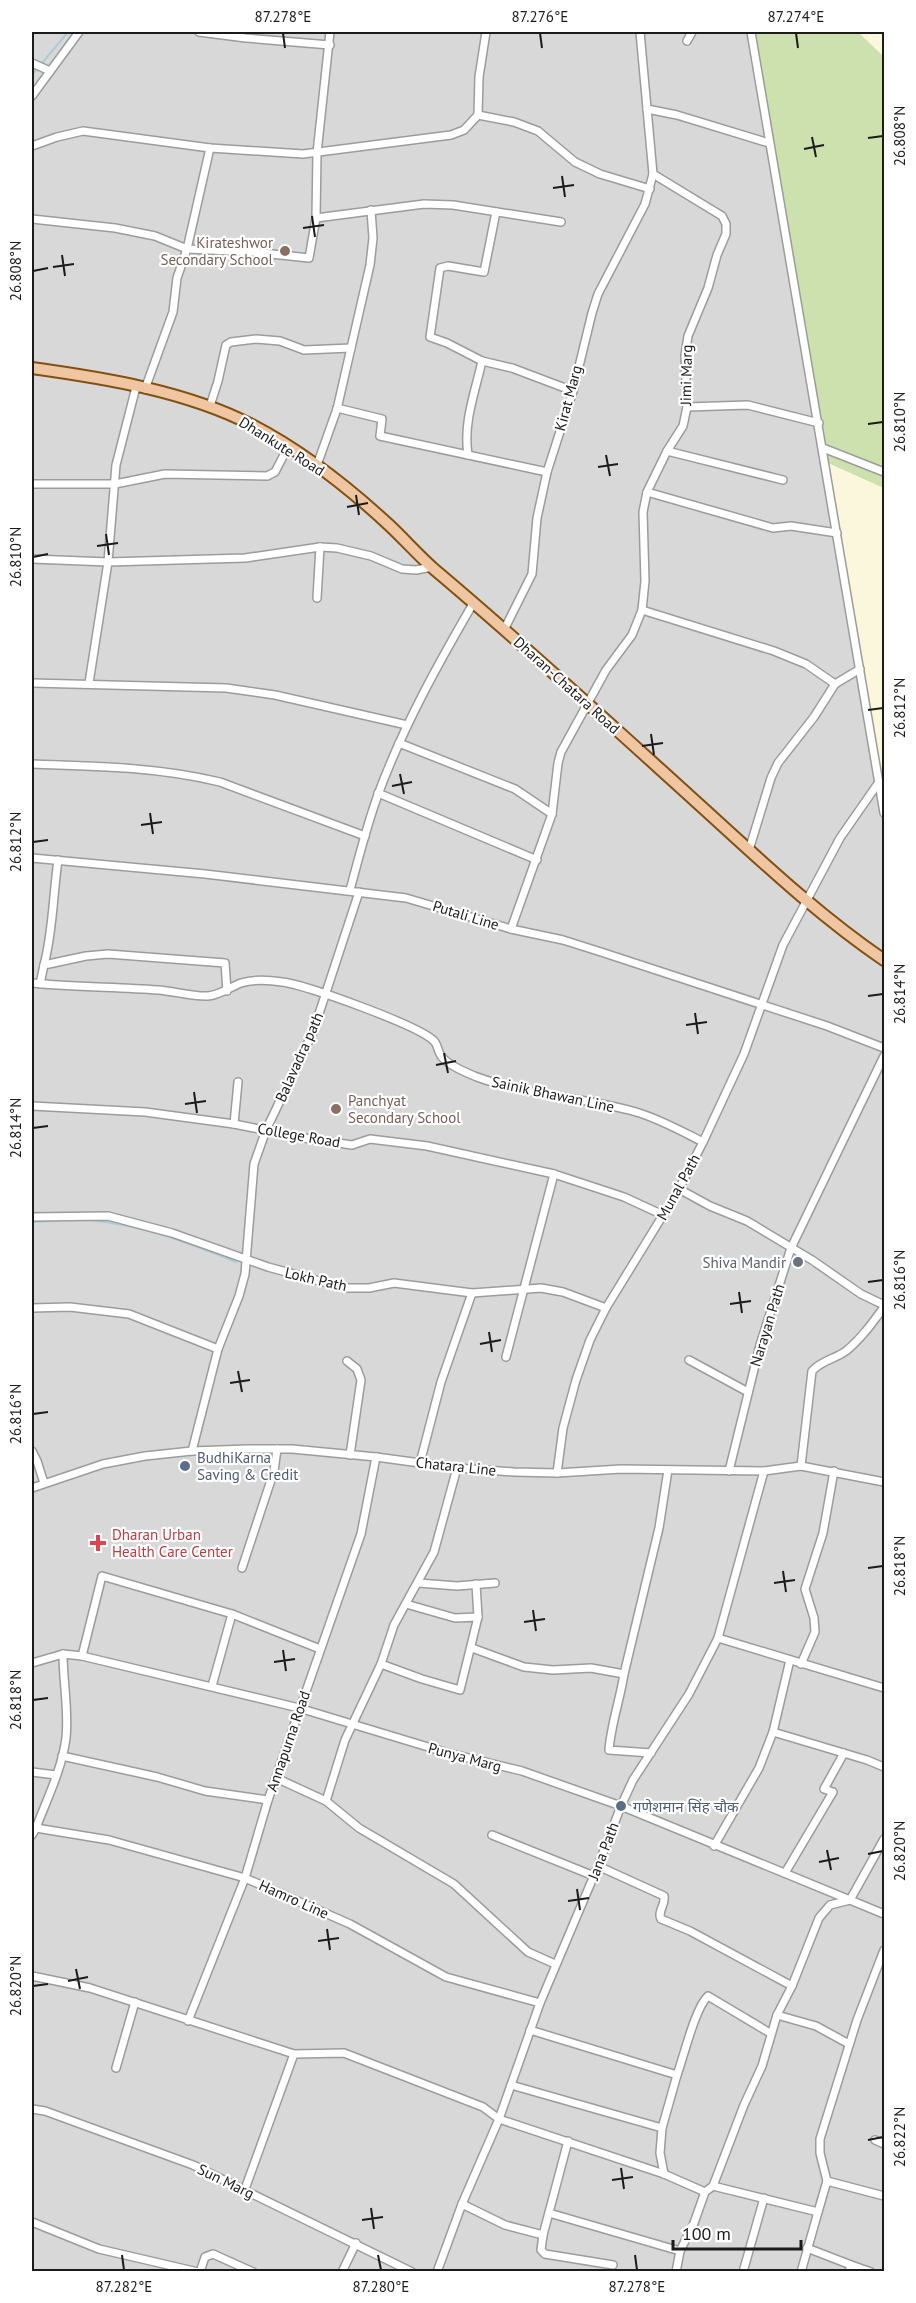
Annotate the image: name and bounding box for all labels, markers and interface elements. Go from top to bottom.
text: 87.278°E [255,7,311,26]
text: 87.276°E [512,7,568,26]
text: 87.274°E [768,7,824,26]
text: 26.808°N [890,106,909,166]
place label: Kirateshwor Secondary School [160,233,274,269]
text: 26.808°N [6,241,25,301]
marker: Kirateshwor Secondary School [278,244,292,258]
street label: Jimi Marg [676,344,696,407]
street label: Kirat Marg [550,363,586,433]
text: 26.810°N [890,392,909,452]
street label: Dhankute Road [236,412,328,480]
text: 26.810°N [6,527,25,587]
street label: Dharan-Chatara Road [510,632,624,738]
text: 26.812°N [890,678,909,738]
text: 26.812°N [6,812,25,872]
street label: Putali Line [430,896,502,934]
text: 26.814°N [890,964,909,1024]
street label: Balavadra path [271,1009,327,1105]
street label: Sainik Bhawan Line [490,1072,616,1116]
place label: Panchyat Secondary School [348,1091,461,1127]
text: 26.814°N [6,1098,25,1158]
marker: Panchyat Secondary School [329,1102,343,1116]
street label: College Road [256,1118,342,1152]
street label: Munal Path [652,1151,704,1223]
text: 26.816°N [890,1250,909,1310]
place label: Shiva Mandir [702,1253,786,1272]
marker: Shiva Mandir [791,1255,805,1269]
street label: Lokh Path [283,1263,349,1295]
street label: Narayan Path [745,1281,789,1369]
text: 26.816°N [6,1384,25,1444]
place label: BudhiKarna Saving & Credit [197,1448,298,1484]
street label: Chatara Line [415,1452,497,1480]
marker: BudhiKarna Saving & Credit [178,1459,192,1473]
place label: Dharan Urban Health Care Center [112,1525,233,1561]
marker: Dharan Urban Health Care Center [89,1534,107,1552]
text: 26.818°N [890,1536,909,1596]
text: 26.818°N [6,1670,25,1730]
street label: Annapurna Road [262,1688,314,1794]
street label: Punya Marg [426,1738,504,1776]
place label: गणेशमान सिंह चौक [633,1797,739,1816]
marker: गणेशमान सिंह चौक [614,1799,628,1813]
street label: Jana Path [583,1820,623,1883]
text: 26.820°N [890,1821,909,1881]
street label: Hamro Line [256,1875,332,1923]
text: 26.820°N [6,1956,25,2016]
text: 26.822°N [890,2107,909,2167]
street label: Sun Marg [195,2159,257,2203]
scale bar [673,2213,800,2251]
text: 100 m [682,2222,731,2245]
text: 87.282°E [96,2277,152,2296]
text: 87.280°E [353,2277,409,2296]
text: 87.278°E [609,2277,665,2296]

